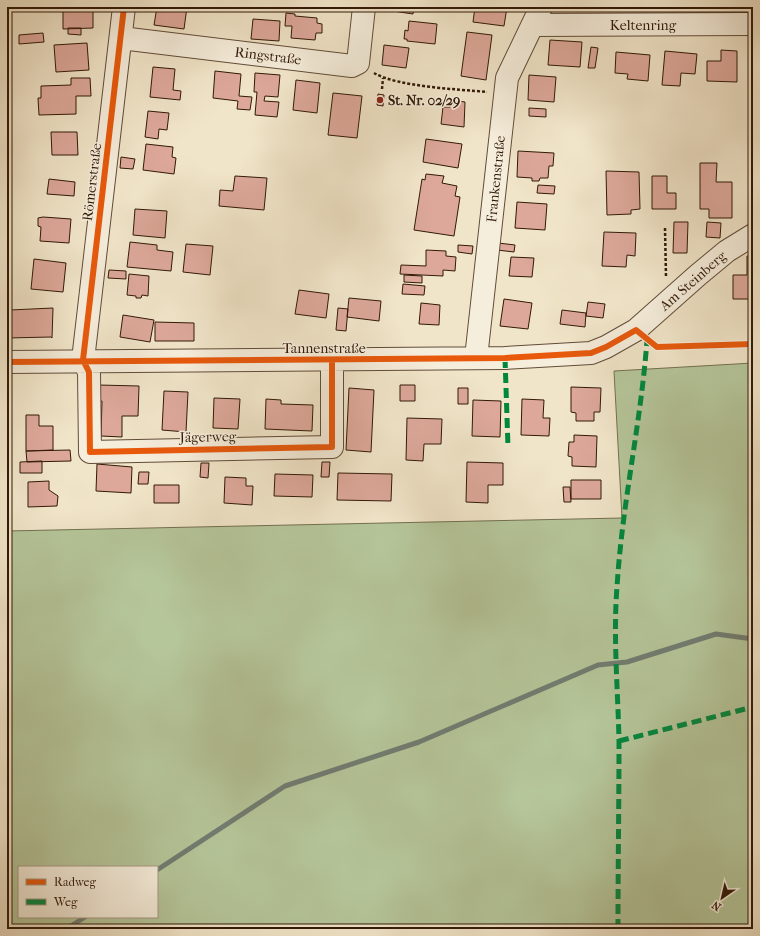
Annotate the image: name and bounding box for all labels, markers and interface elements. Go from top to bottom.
street label: Keltenring [610,17,677,34]
street label: Ringstraße [234,43,302,69]
place label: St. Nr. 02/29 [388,92,460,109]
marker: St. Nr. 02/29 [375,95,385,105]
street label: Frankenstraße [483,135,509,223]
street label: Römerstraße [79,142,105,222]
street label: Am Steinberg [655,247,730,315]
street label: Tannenstraße [282,340,366,357]
street label: Jägerweg [179,428,237,446]
legend [18,866,158,918]
text: Radweg [54,875,97,889]
north arrow [702,878,742,918]
text: Weg [53,895,78,909]
text: N [709,898,724,914]

